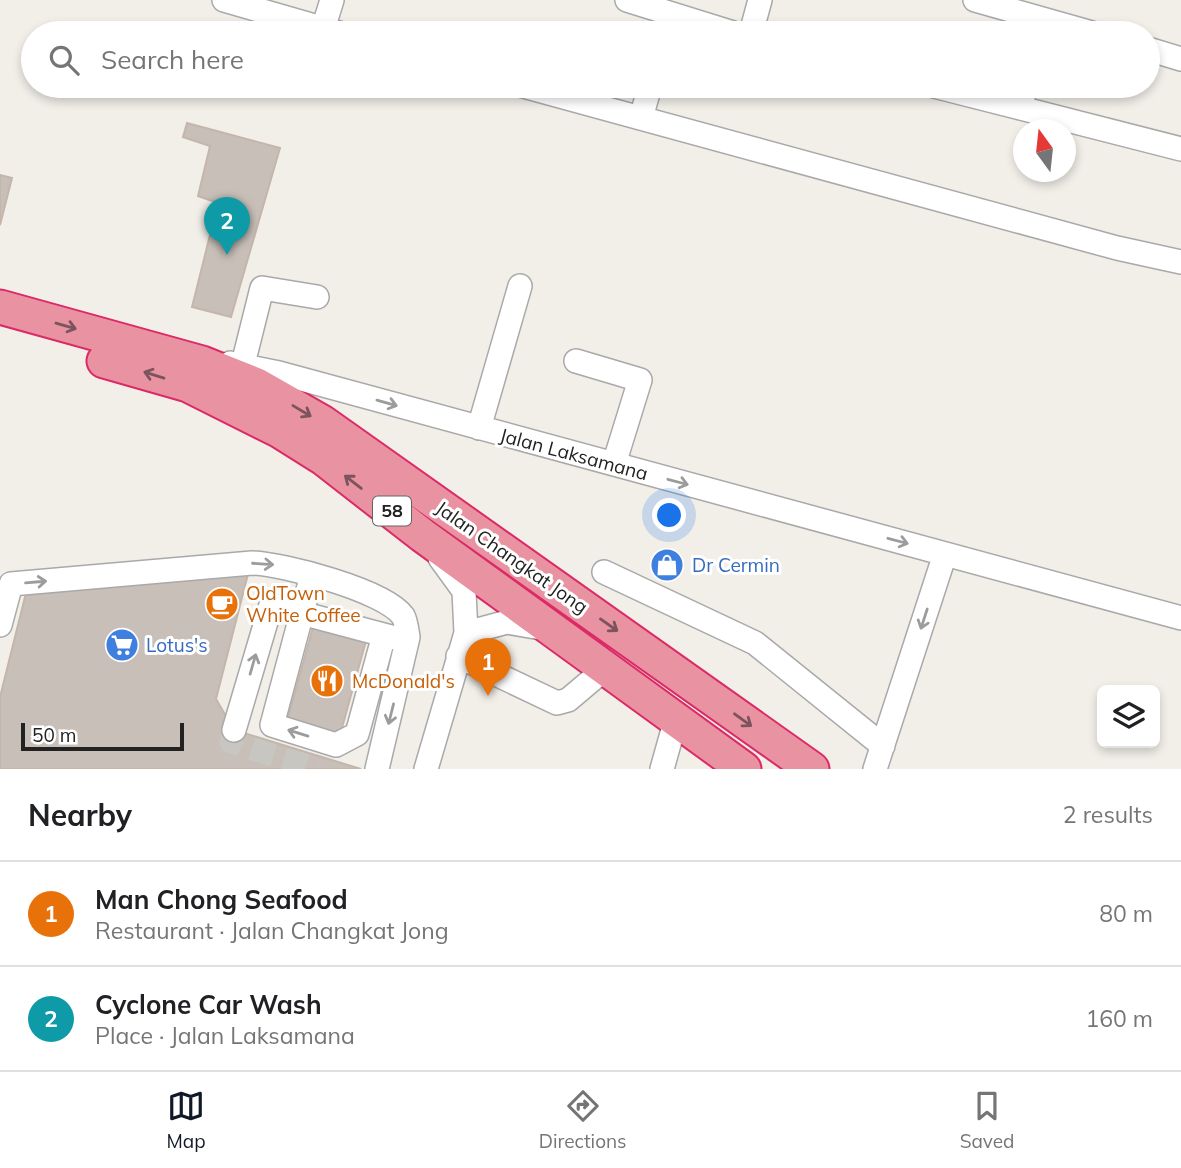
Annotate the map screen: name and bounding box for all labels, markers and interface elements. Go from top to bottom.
search box [21,21,1160,98]
icon: search [45,41,83,79]
text: Search here [101,43,244,76]
north arrow [1013,119,1076,182]
pin: 2 [204,197,250,255]
one-way arrow [55,320,77,333]
one-way arrow [143,367,165,380]
one-way arrow [376,397,398,410]
one-way arrow [291,404,311,418]
street label: Jalan Laksamana [497,423,651,485]
one-way arrow [345,474,363,489]
one-way arrow [666,476,689,489]
street label: Jalan Changkat Jong [431,495,593,619]
road number: 58 [373,496,411,526]
your location [652,498,686,532]
one-way arrow [886,535,908,548]
shop icon: Dr Cermin [648,546,686,584]
place label: Dr Cermin [692,553,780,577]
one-way arrow [251,557,274,570]
one-way arrow [25,575,47,588]
place label: OldTown White Coffee [246,581,361,627]
cafe icon: OldTown White Coffee [203,585,241,623]
one-way arrow [917,607,929,629]
one-way arrow [599,618,618,632]
supermarket icon: Lotus's [103,626,141,664]
place label: Lotus's [146,633,208,657]
pin: 1 [465,638,511,696]
one-way arrow [247,653,260,676]
restaurant icon: McDonald's [308,662,346,700]
place label: McDonald's [352,669,455,693]
map controls [1097,685,1160,748]
button: layers [1097,685,1160,748]
one-way arrow [384,702,397,725]
one-way arrow [733,713,752,727]
scale bar [21,720,184,752]
text: 50 m [32,723,76,747]
one-way arrow [288,726,310,739]
text: Nearby [28,796,132,834]
text: 2 results [1063,800,1153,829]
text: Man Chong Seafood [95,883,348,916]
text: 1 [44,899,58,928]
text: 80 m [1099,899,1153,928]
text: Restaurant · Jalan Changkat Jong [95,916,449,945]
text: Cyclone Car Wash [95,988,322,1021]
text: 2 [44,1004,58,1033]
text: 160 m [1085,1004,1153,1033]
text: Place · Jalan Laksamana [95,1021,355,1050]
tab: Map [167,1087,206,1153]
tab: Directions [539,1087,627,1153]
tab: Saved [960,1087,1014,1153]

